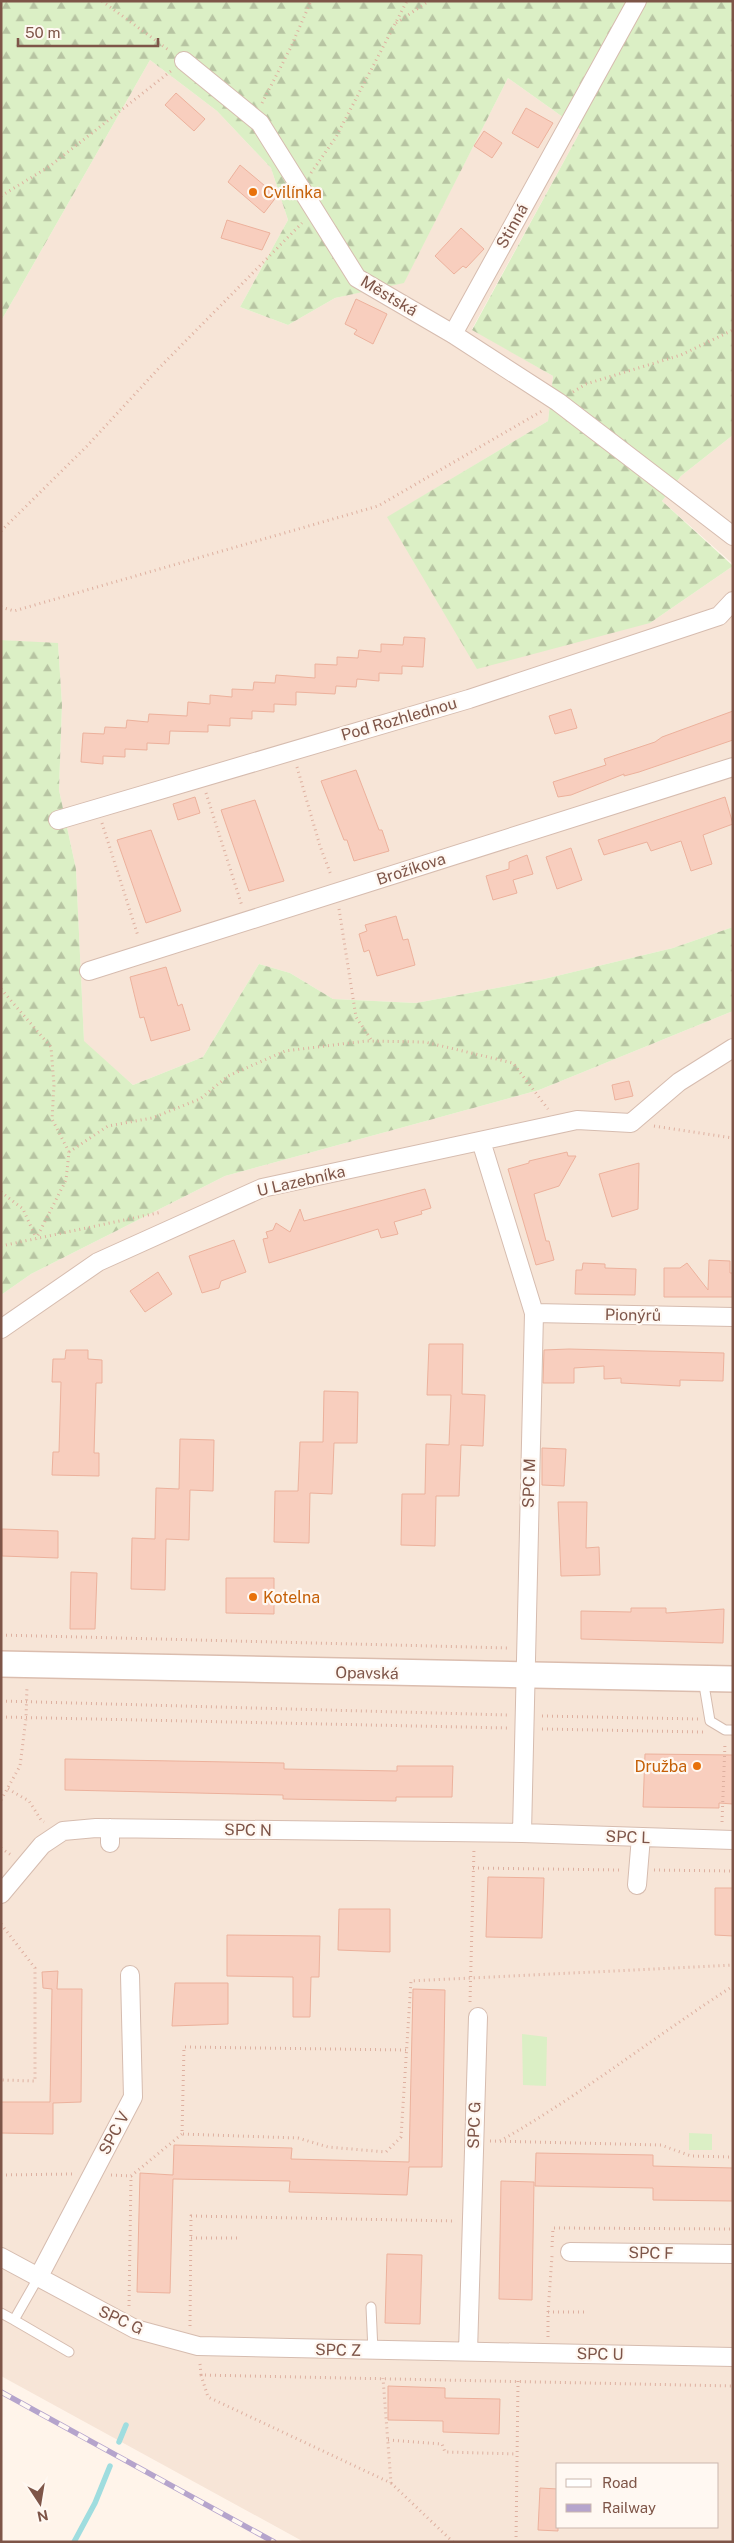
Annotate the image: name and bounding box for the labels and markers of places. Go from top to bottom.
place label: Cvilínka [263,183,322,202]
marker: Cvilínka [247,186,259,198]
place label: Kotelna [263,1588,320,1607]
marker: Kotelna [247,1591,259,1603]
place label: Družba [634,1757,687,1776]
marker: Družba [691,1760,703,1772]

